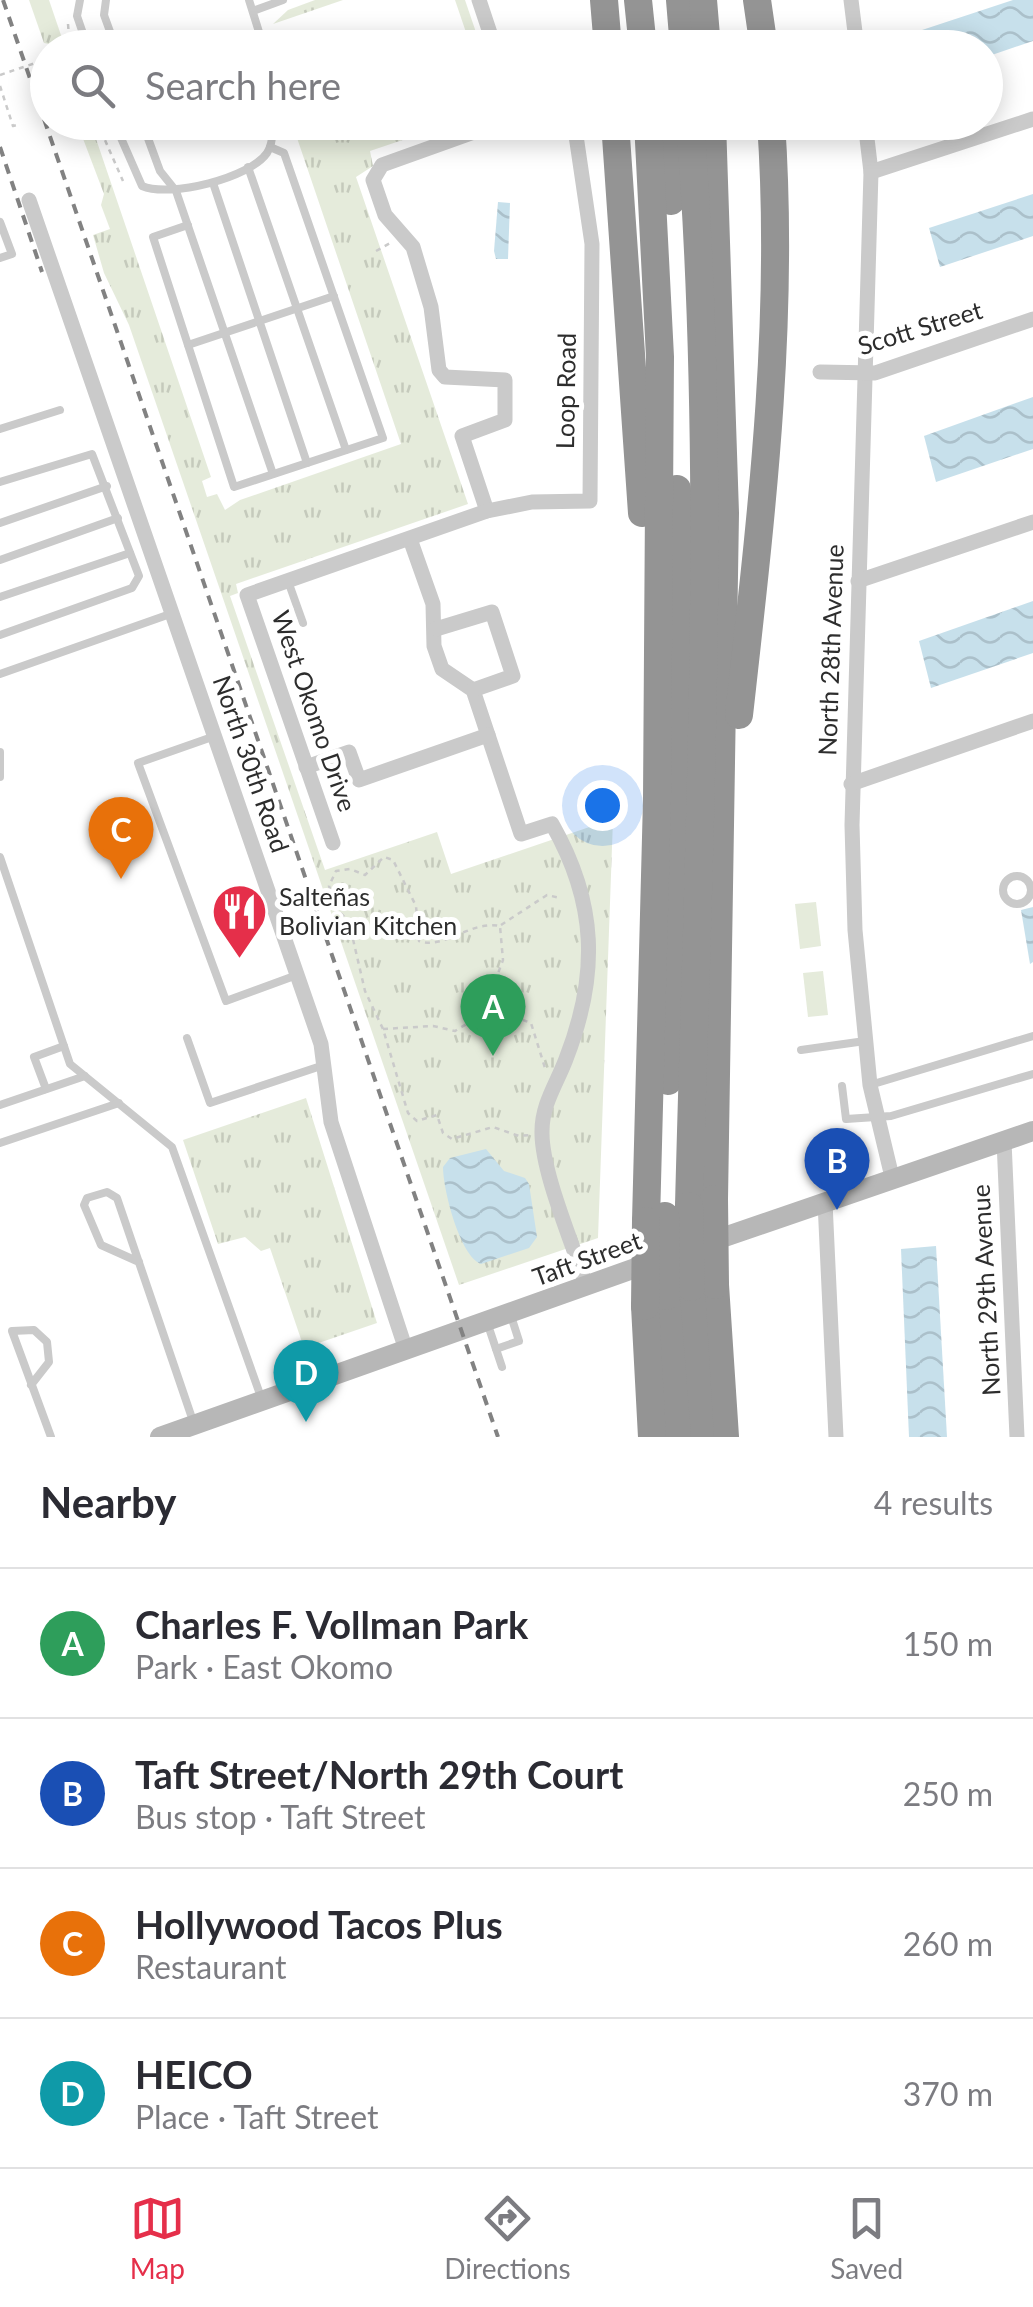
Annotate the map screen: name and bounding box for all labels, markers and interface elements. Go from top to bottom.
search box [30,30,1003,140]
icon: search [65,58,120,113]
text: Search here [145,62,341,108]
street label: Scott Street [854,294,986,360]
street label: Loop Road [549,333,581,449]
street label: North 28th Avenue [811,544,849,756]
street label: West Okomo Drive [266,606,363,815]
street label: North 30th Road [208,671,296,856]
your location [577,780,628,831]
pin: C [88,796,154,879]
restaurant icon: Salteñas Bolivian Kitchen [210,881,270,960]
place label: Salteñas Bolivian Kitchen [279,881,457,940]
pin: A [460,974,526,1056]
pin: B [804,1128,870,1210]
street label: North 29th Avenue [964,1184,1006,1396]
street label: Taft Street [528,1225,645,1292]
pin: D [274,1340,338,1422]
text: Nearby [40,1477,177,1527]
text: 4 results [874,1483,993,1522]
text: Charles F. Vollman Park [135,1601,528,1647]
text: A [61,1624,84,1663]
text: 150 m [903,1624,993,1663]
text: Park · East Okomo [135,1647,393,1686]
text: Taft Street/North 29th Court [135,1751,623,1797]
text: B [62,1774,83,1813]
text: 250 m [903,1774,993,1813]
text: Bus stop · Taft Street [135,1797,426,1836]
text: Hollywood Tacos Plus [135,1901,503,1947]
text: C [62,1924,83,1963]
text: 260 m [903,1924,993,1963]
text: Restaurant [135,1947,286,1986]
text: HEICO [135,2051,253,2097]
text: D [60,2074,85,2113]
text: 370 m [903,2074,993,2113]
text: Place · Taft Street [135,2097,378,2136]
tab: Map [130,2191,185,2285]
tab: Directions [444,2191,571,2285]
tab: Saved [830,2191,903,2285]

